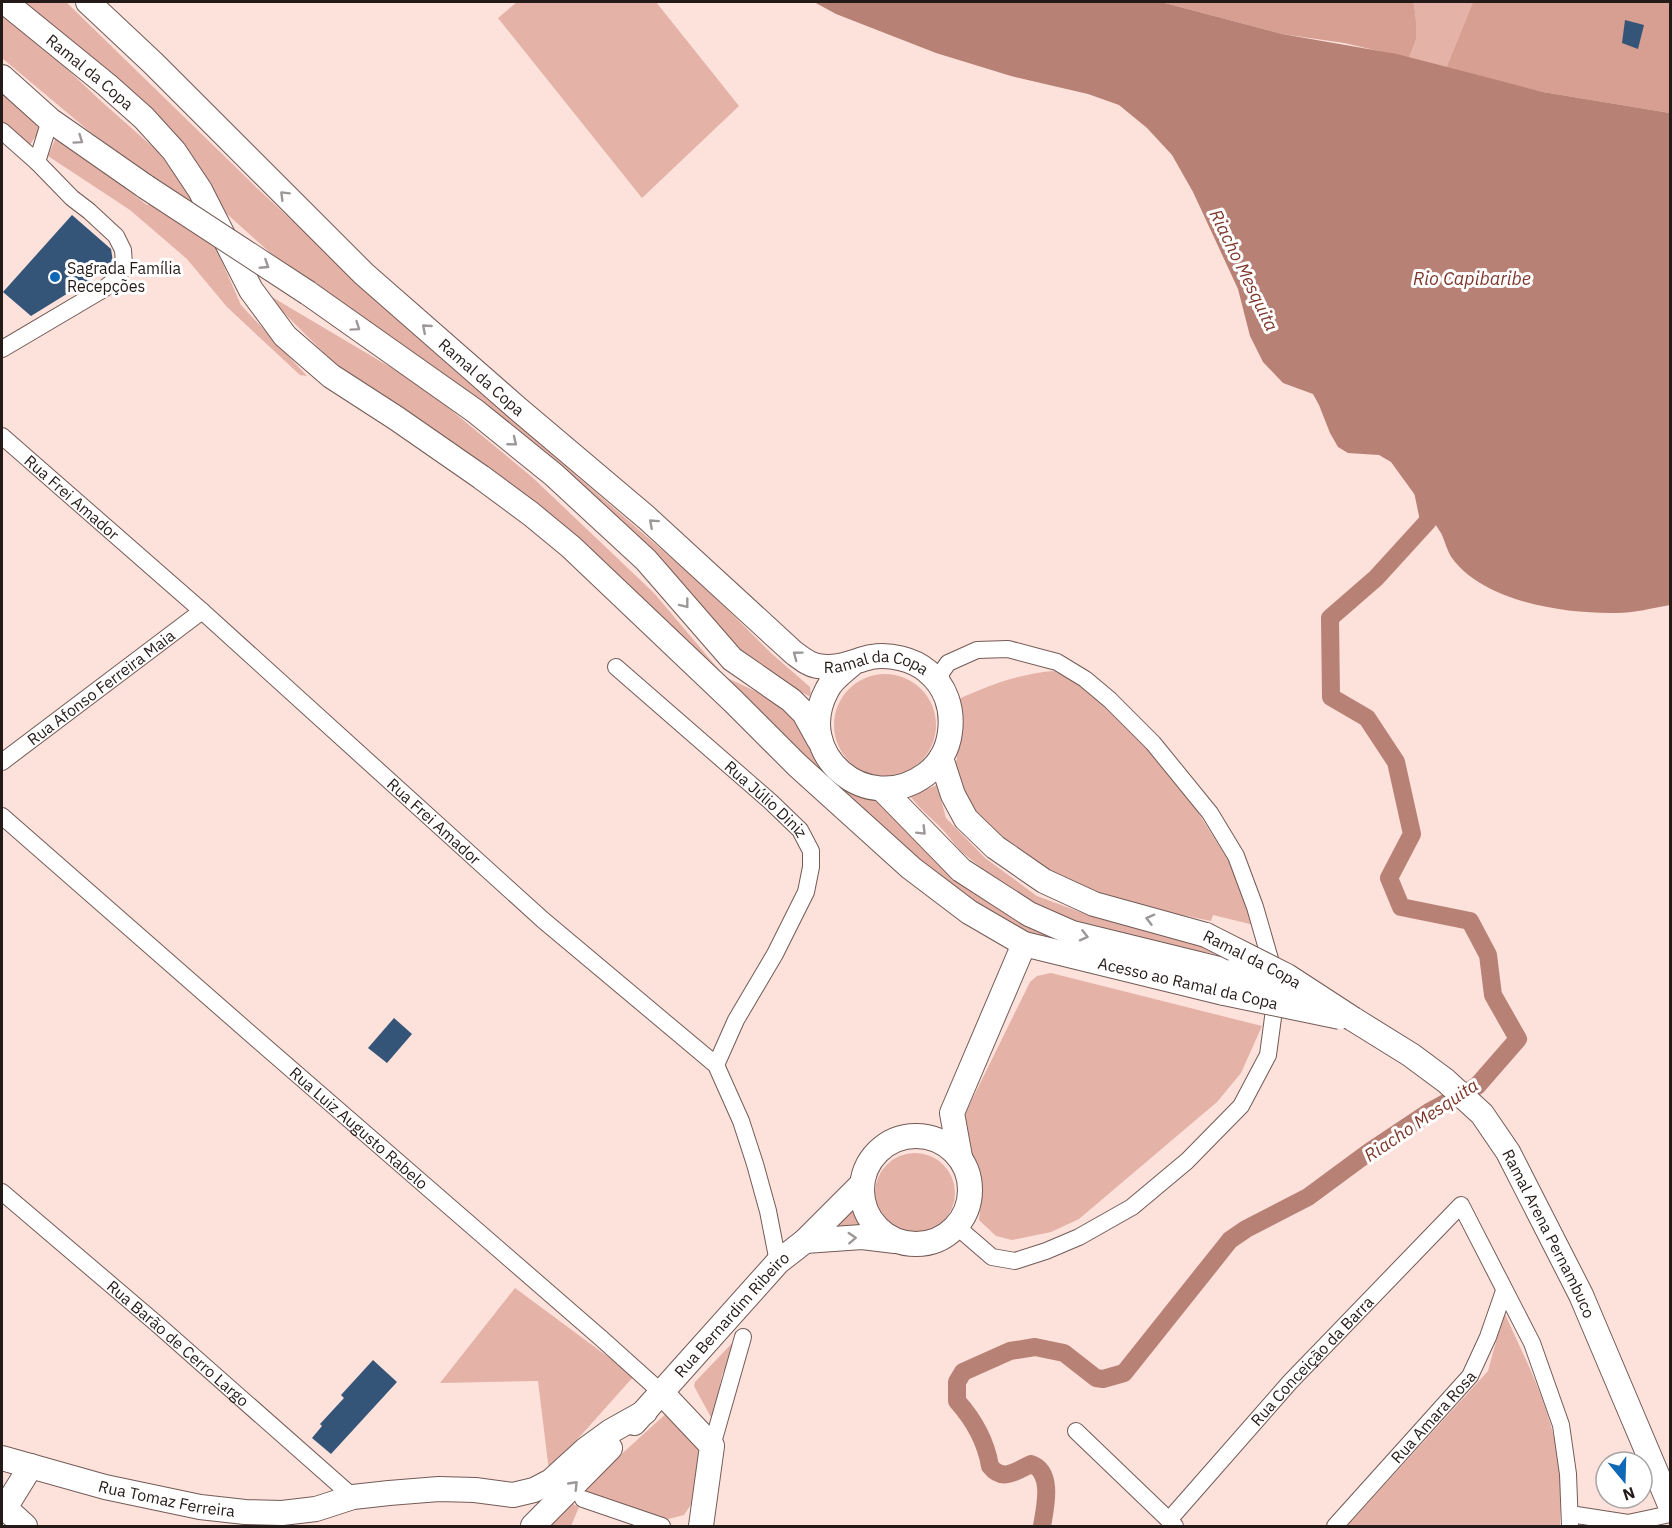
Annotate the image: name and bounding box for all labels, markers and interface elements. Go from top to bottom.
street label: Ramal da Copa [42,30,138,114]
one-way arrow [73,133,84,144]
one-way arrow [280,191,291,202]
water label: Riacho Mesquita [1205,205,1283,335]
place label: Sagrada Família Recepções [67,258,181,296]
one-way arrow [258,258,269,269]
water label: Rio Capibaribe [1413,267,1531,290]
marker: Sagrada Família Recepções [48,270,62,284]
one-way arrow [349,320,360,331]
one-way arrow [422,324,432,335]
street label: Ramal da Copa [435,334,529,420]
one-way arrow [506,434,517,445]
street label: Rua Frei Amador [20,450,124,544]
one-way arrow [649,519,660,530]
one-way arrow [678,597,689,608]
street label: Rua Afonso Ferreira Maia [23,625,179,749]
street label: Ramal da Copa [824,646,933,679]
one-way arrow [793,651,804,662]
street label: Rua Júlio Diniz [721,756,812,841]
street label: Rua Frei Amador [383,774,485,869]
one-way arrow [916,824,926,835]
one-way arrow [1145,914,1156,926]
street label: Ramal da Copa [1200,925,1305,993]
one-way arrow [1079,928,1089,941]
street label: Acesso ao Ramal da Copa [1096,953,1280,1014]
street label: Rua Luiz Augusto Rabelo [286,1062,432,1193]
water label: Riacho Mesquita [1360,1073,1482,1167]
street label: Ramal Arena Pernambuco [1498,1146,1600,1321]
one-way arrow [848,1231,857,1244]
street label: Rua Bernardim Ribeiro [670,1247,793,1381]
street label: Rua Barão de Cerro Largo [103,1276,253,1411]
street label: Rua Conceição da Barra [1246,1291,1378,1430]
street label: Rua Amara Rosa [1386,1366,1481,1467]
north arrow [1594,1450,1654,1510]
street label: Rua Tomaz Ferreira [96,1476,237,1521]
one-way arrow [566,1481,577,1492]
text: N [1620,1483,1638,1506]

